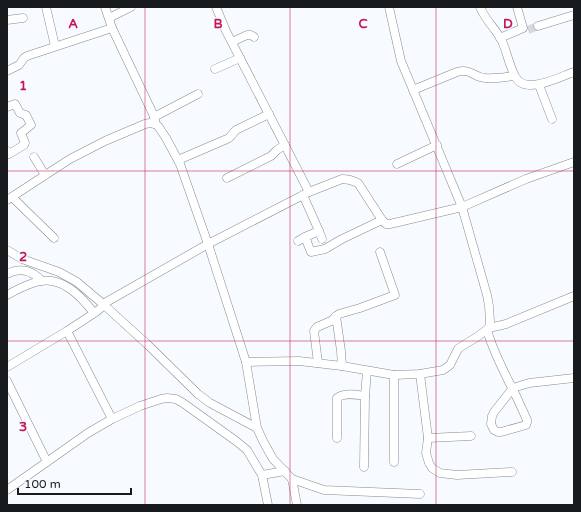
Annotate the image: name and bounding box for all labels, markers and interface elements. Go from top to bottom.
text: A [68,16,78,32]
text: B [213,16,223,32]
text: C [358,16,368,32]
text: D [503,16,513,32]
text: 1 [19,78,27,94]
text: 2 [19,249,27,265]
text: 3 [19,419,27,435]
scale bar [18,470,131,496]
text: 100 m [24,477,61,491]

